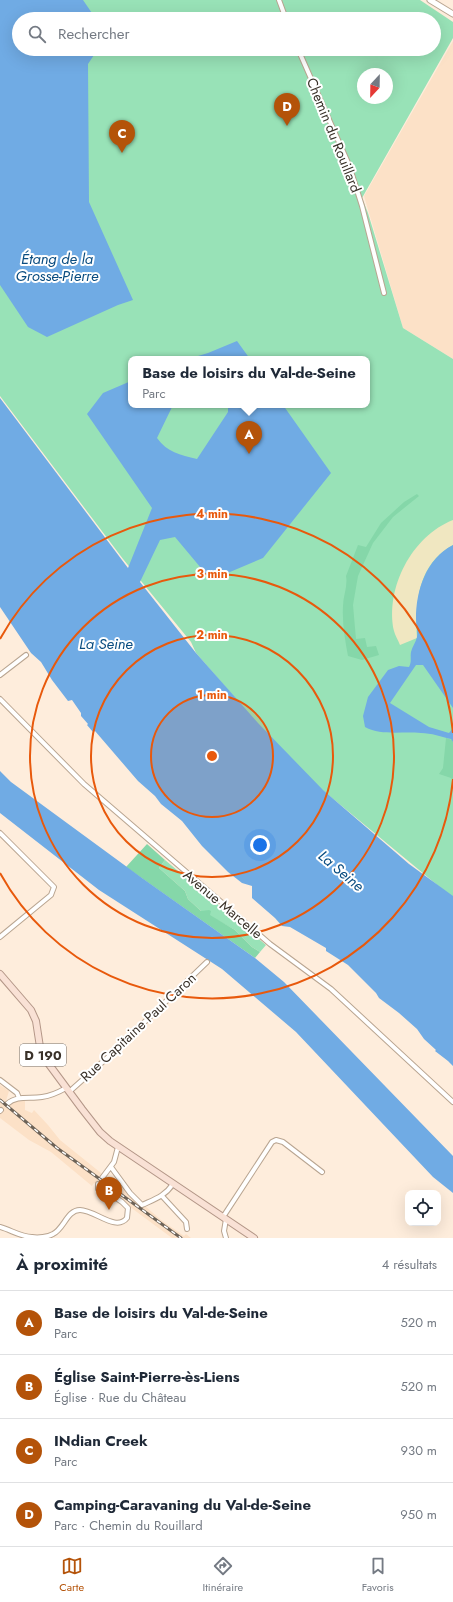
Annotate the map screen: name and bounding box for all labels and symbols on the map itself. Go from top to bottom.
north arrow [357,68,393,104]
street label: Chemin du Rouillard [302,75,366,195]
pin: D [274,93,300,126]
pin: C [109,120,135,153]
water label: Étang de la Grosse-Pierre [16,248,99,287]
pin: A [236,421,262,454]
text: 4 min [196,505,228,523]
text: 3 min [196,565,228,583]
text: 2 min [196,626,228,644]
water label: La Seine [79,633,133,655]
text: 1 min [197,686,227,704]
centre of rings [205,749,219,763]
your location [250,835,270,855]
water label: La Seine [313,845,369,897]
street label: Avenue Marcelle [179,865,267,943]
street label: Rue Capitaine Paul Caron [76,968,200,1086]
road number: D 190 [20,1044,66,1066]
pin: B [96,1177,122,1210]

